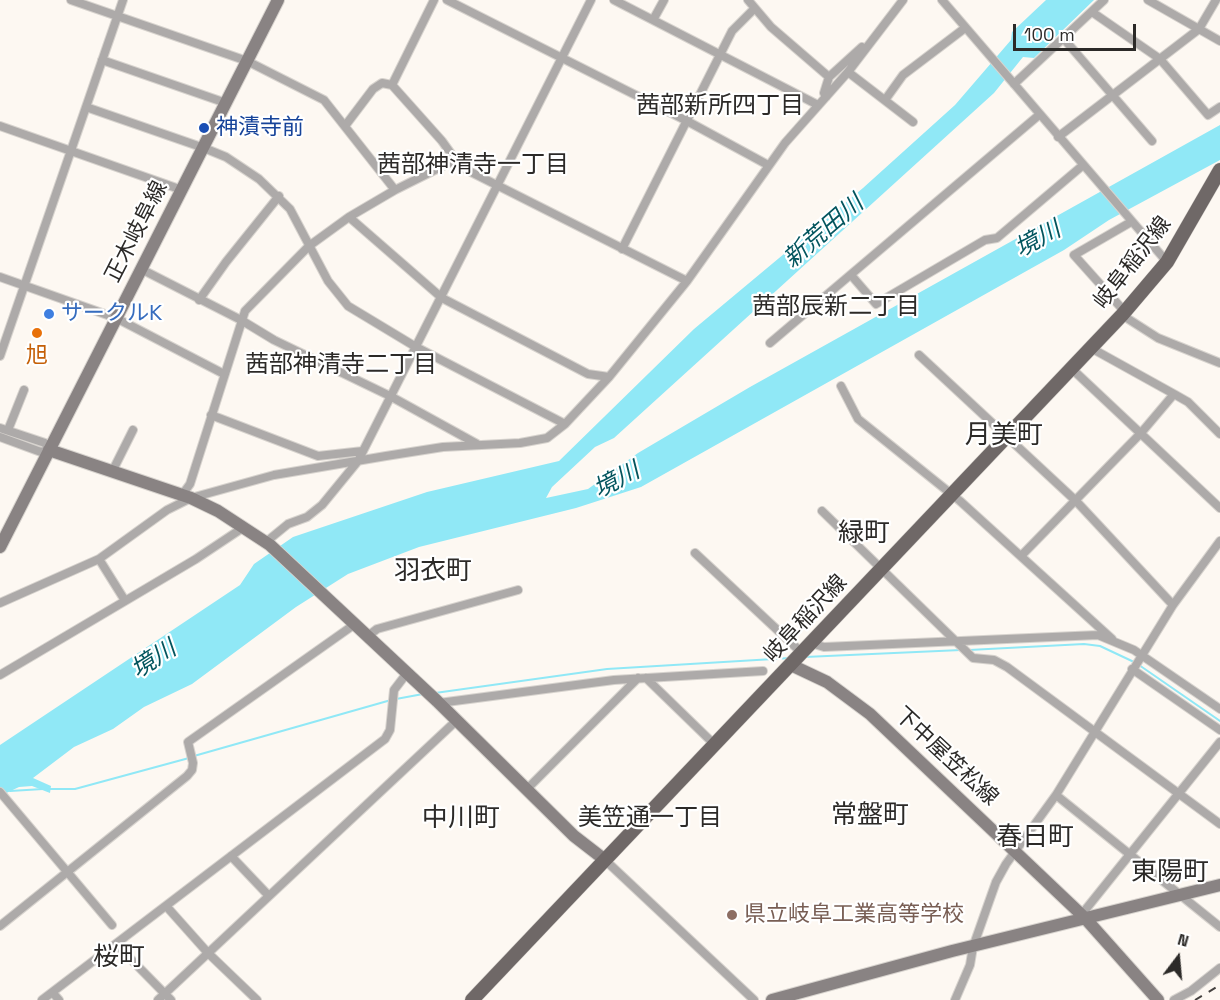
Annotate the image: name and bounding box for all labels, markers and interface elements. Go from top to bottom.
scale bar [1016,12,1139,50]
text: 100 m [1024,23,1075,46]
district label: 茜部新所四丁目 [636,92,804,120]
place label: 神漬寺前 [216,115,304,141]
marker: 神漬寺前 [197,121,211,135]
district label: 茜部神清寺一丁目 [377,151,569,179]
street label: 正木岐阜線 [100,177,174,287]
water label: 新荒田川 [778,190,870,274]
street label: 岐阜稲沢線 [1089,212,1177,314]
water label: 境川 [1010,216,1066,264]
district label: 茜部辰新二丁目 [752,293,920,321]
place label: サークルK [61,301,162,327]
marker: サークルK [42,307,56,321]
marker: 旭 [30,326,44,340]
place label: 旭 [26,343,48,369]
district label: 茜部神清寺二丁目 [245,351,437,379]
district label: 月美町 [965,420,1043,452]
water label: 境川 [589,457,645,505]
district label: 緑町 [838,518,890,550]
district label: 羽衣町 [394,556,472,588]
street label: 岐阜稲沢線 [759,570,853,668]
water label: 境川 [126,635,182,685]
street label: 下中屋笠松線 [889,702,1003,812]
district label: 常盤町 [831,800,909,832]
district label: 中川町 [422,803,500,835]
district label: 美笠通一丁目 [578,804,722,832]
district label: 春日町 [996,822,1074,854]
district label: 東陽町 [1131,857,1209,889]
place label: 県立岐阜工業高等学校 [744,902,964,928]
marker: 県立岐阜工業高等学校 [725,908,739,922]
north arrow [1148,928,1208,988]
text: N [1175,929,1191,952]
district label: 桜町 [93,942,145,974]

